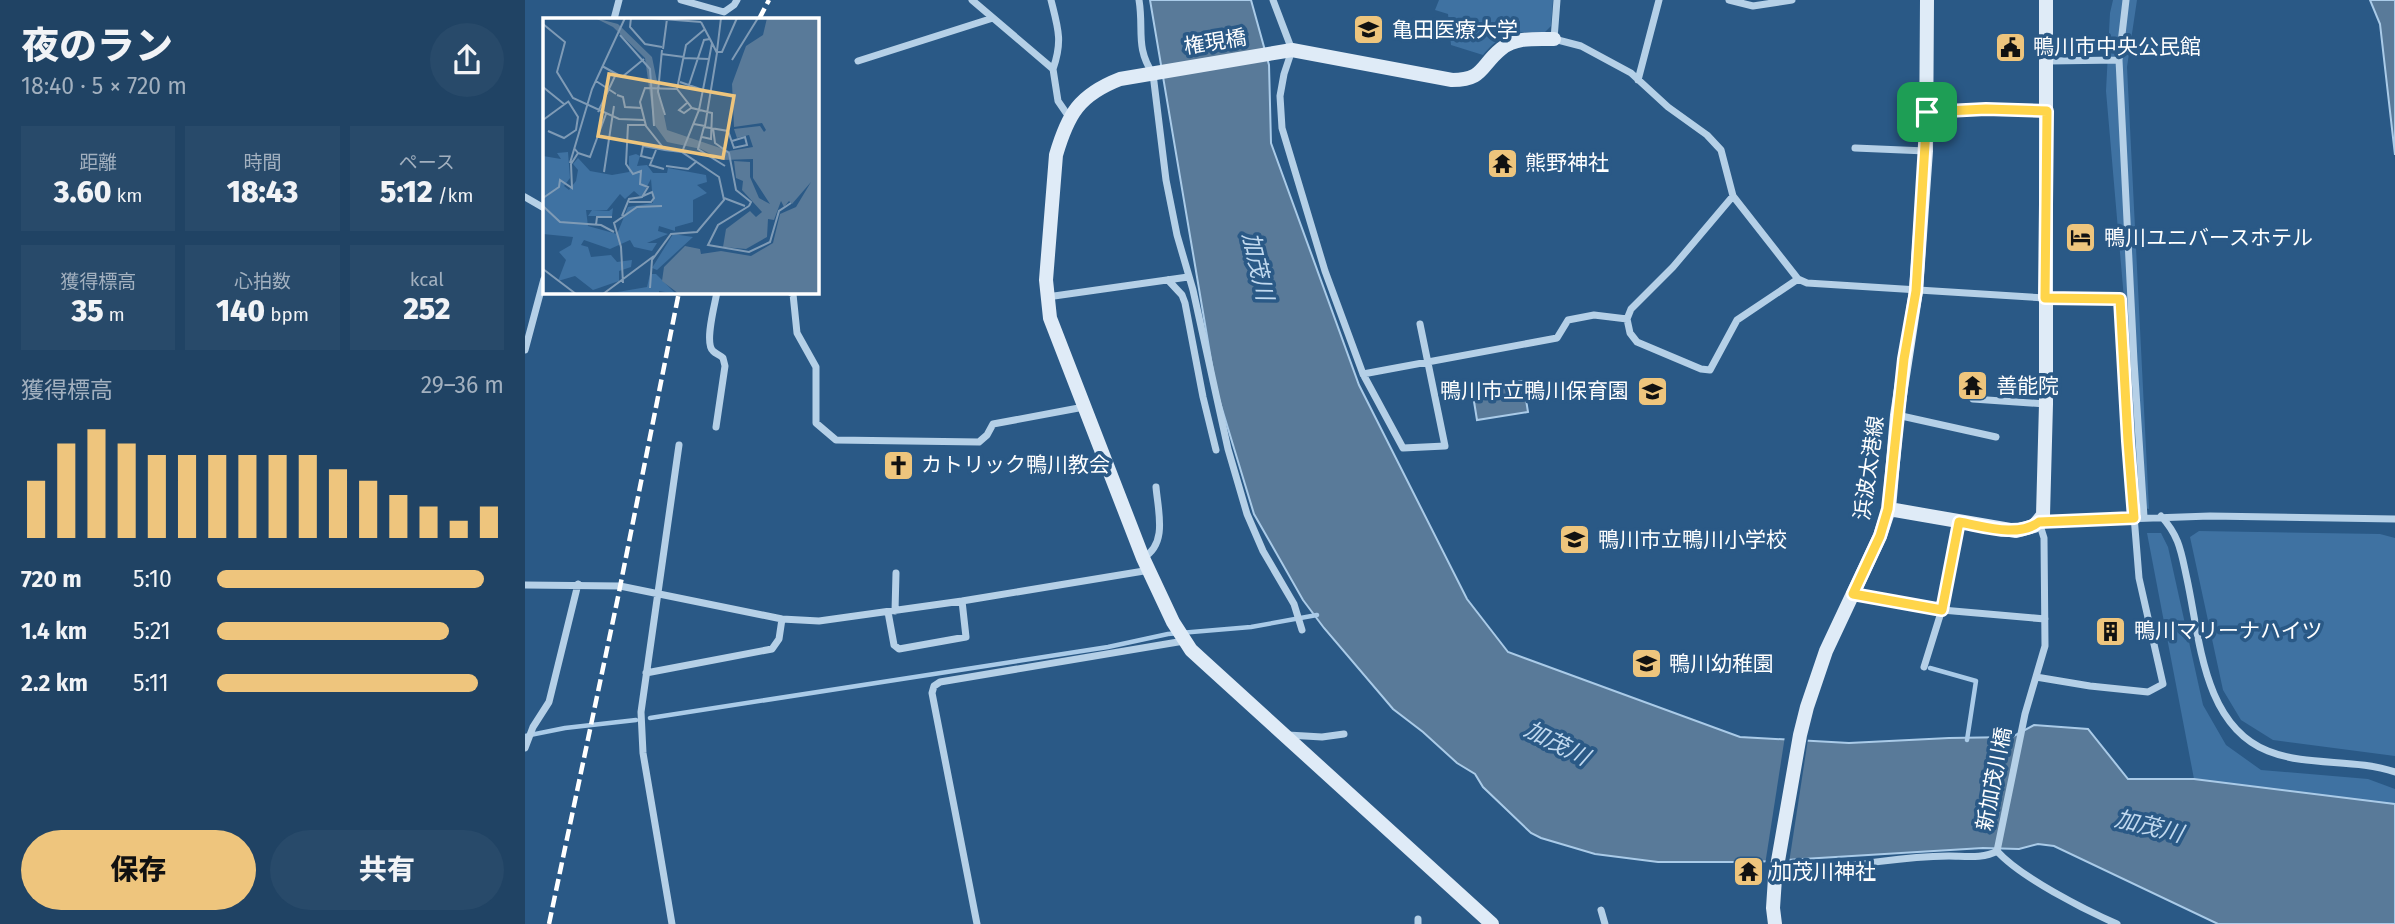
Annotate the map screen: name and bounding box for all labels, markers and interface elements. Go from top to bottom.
school or university icon: 亀田医療大学 [1352,13,1386,47]
place label: 亀田医療大学 [1392,17,1518,43]
inset map [543,18,819,294]
text: 夜のラン [21,23,173,69]
button: share [430,23,504,97]
street label: 権現橋 [1182,24,1248,60]
public building icon: 鴨川市中央公民館 [1993,30,2027,64]
place label: 鴨川市中央公民館 [2033,34,2201,60]
text: 18:40 · 5 × 720 m [21,72,187,100]
pin [1897,82,1957,142]
icon: arrive [1908,93,1946,131]
temple icon: 熊野神社 [1485,146,1519,180]
place label: 熊野神社 [1525,150,1609,176]
text: 距離 [79,151,117,174]
text: 時間 [243,151,282,174]
text: ペース [399,151,455,174]
text: 3.60 [54,174,111,210]
text: 18:43 [227,174,298,210]
text: 5:12 [380,174,433,210]
text: km [111,184,143,207]
text: /km [433,184,474,207]
hotel icon: 鴨川ユニバースホテル [2064,221,2098,255]
place label: 鴨川ユニバースホテル [2104,225,2313,251]
water label: 加茂川 [1237,229,1280,306]
text: kcal [410,268,444,291]
text: 獲得標高 [60,270,136,293]
text: 心拍数 [234,270,291,293]
text: 252 [403,291,450,327]
text: 35 [71,293,104,329]
text: 140 [216,293,265,329]
text: m [104,303,125,326]
text: bpm [265,303,309,326]
temple icon: 善能院 [1956,369,1990,403]
text: 29–36 m [421,371,504,399]
place label: 善能院 [1996,373,2059,399]
school or university icon: 鴨川市立鴨川保育園 [1635,374,1669,408]
text: 獲得標高 [21,376,113,404]
place label: 鴨川市立鴨川保育園 [1440,378,1629,404]
street label: 浜波太港線 [1849,414,1889,522]
church icon: カトリック鴨川教会 [881,448,915,482]
place label: カトリック鴨川教会 [921,452,1110,478]
school or university icon: 鴨川市立鴨川小学校 [1558,523,1592,557]
place label: 鴨川市立鴨川小学校 [1598,527,1787,553]
text: 720 m [21,565,82,593]
text: 5:10 [133,565,172,593]
building icon: 鴨川マリーナハイツ [2094,614,2128,648]
text: 1.4 km [21,617,87,645]
text: 5:21 [133,617,171,645]
place label: 鴨川マリーナハイツ [2134,618,2323,644]
school or university icon: 鴨川幼稚園 [1629,647,1663,681]
place label: 鴨川幼稚園 [1669,651,1774,677]
text: 2.2 km [21,669,88,697]
text: 5:11 [133,669,169,697]
water label: 加茂川 [1520,715,1597,772]
street label: 新加茂川橋 [1971,725,2017,833]
water label: 加茂川 [2112,804,2189,849]
button: 保存 [21,830,256,910]
button: 共有 [270,830,504,910]
temple icon: 加茂川神社 [1731,855,1765,889]
place label: 加茂川神社 [1771,859,1876,885]

